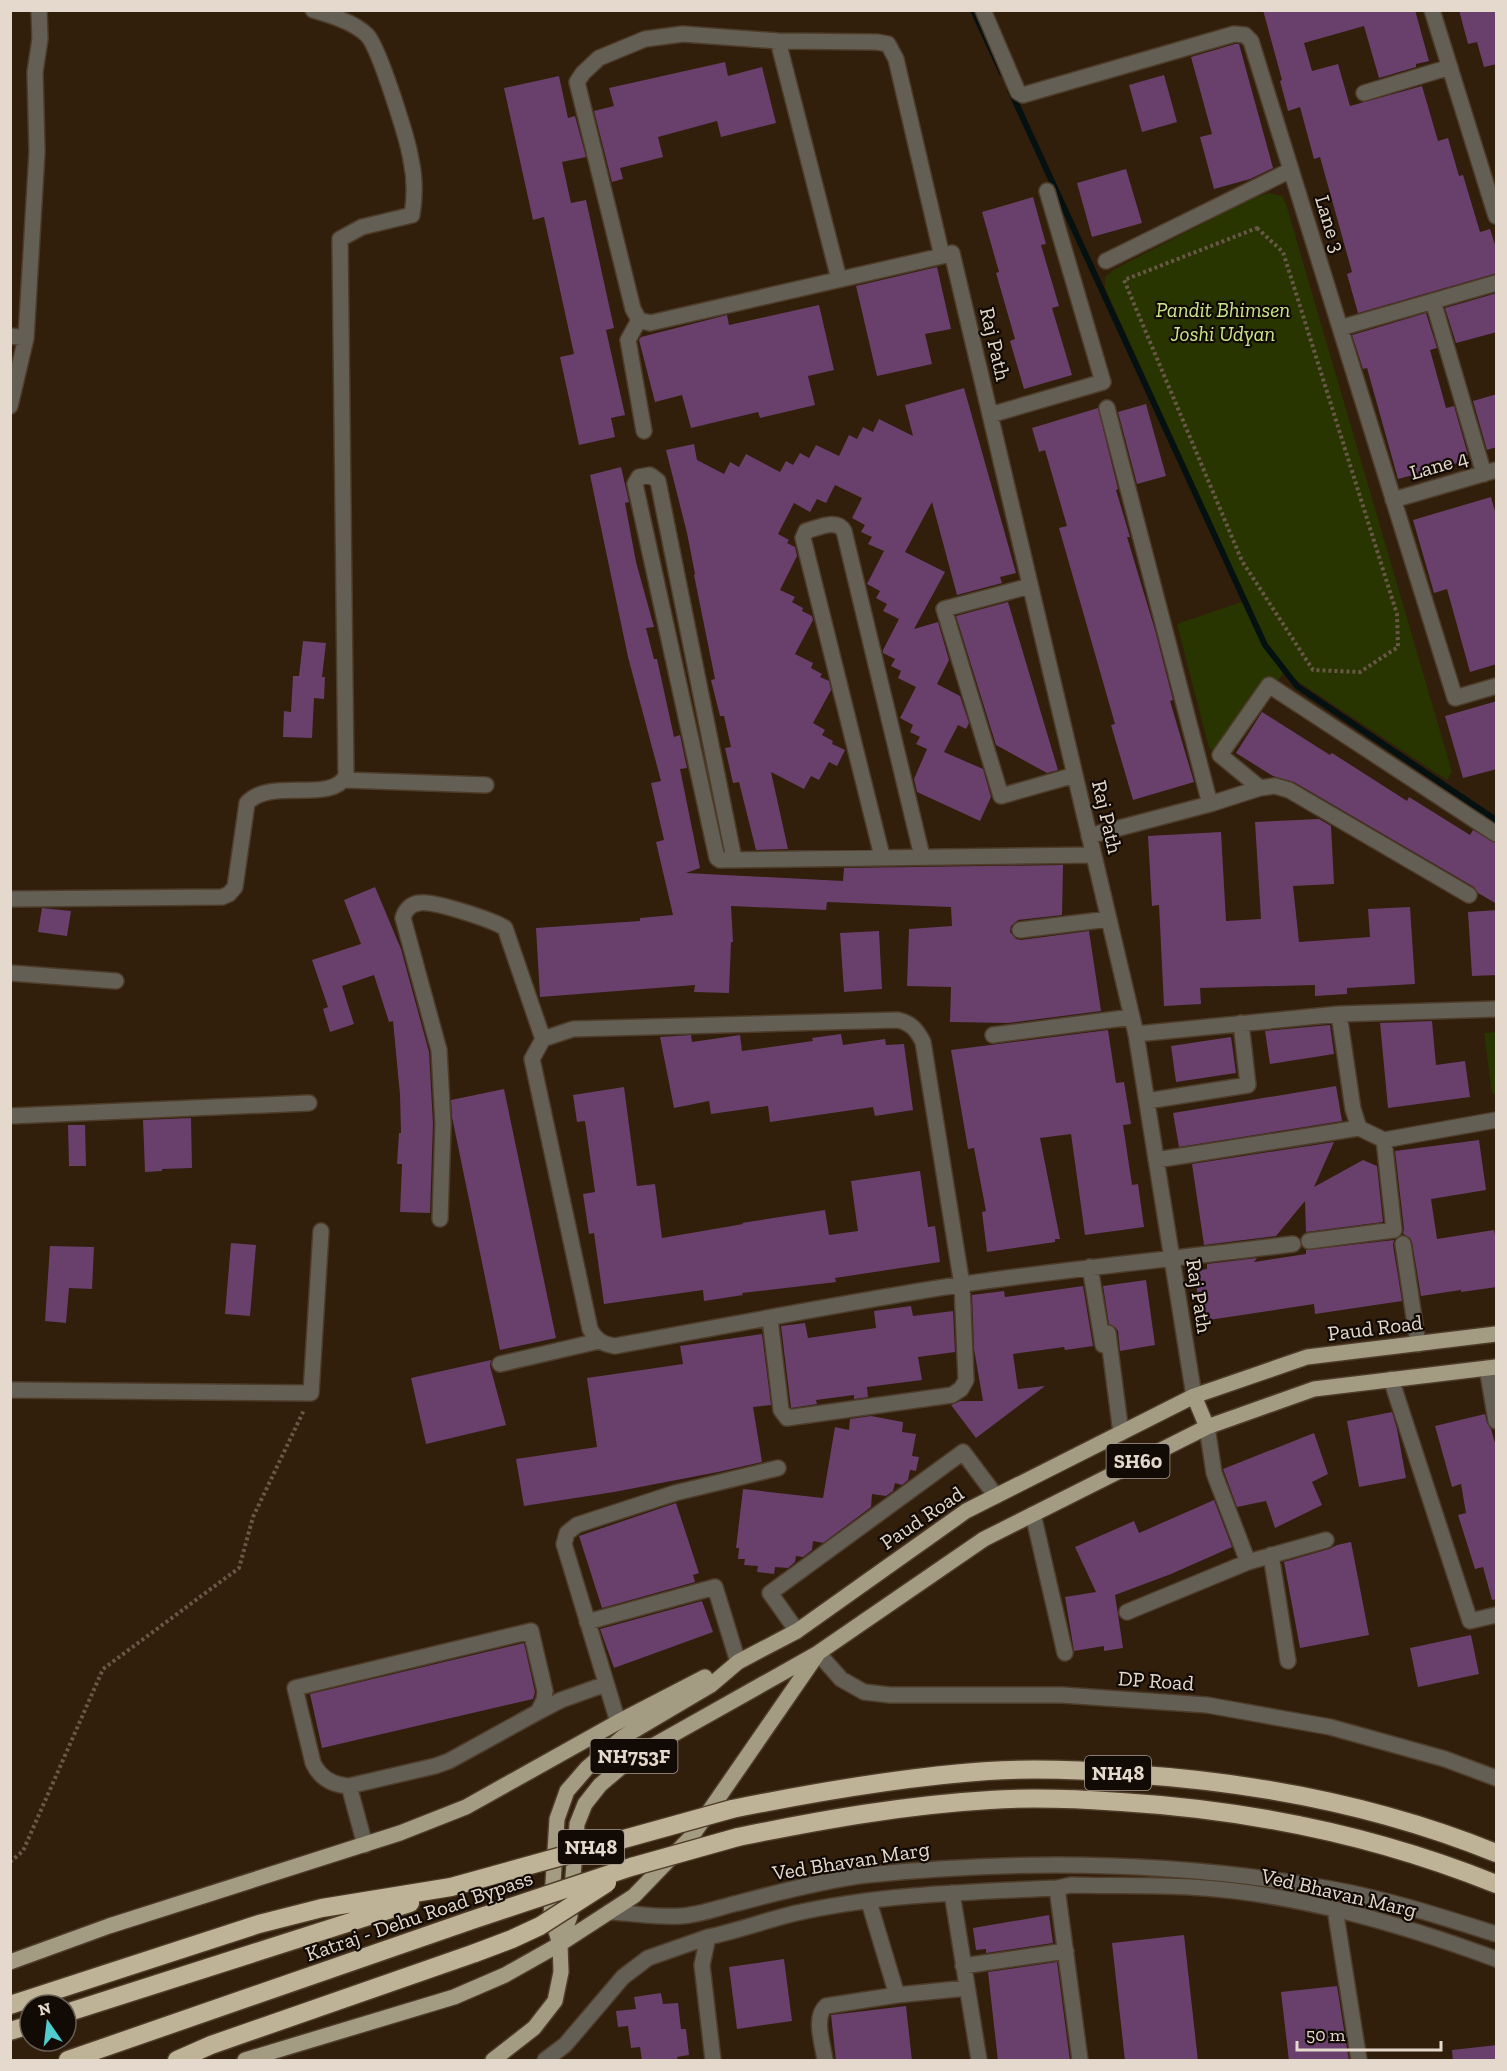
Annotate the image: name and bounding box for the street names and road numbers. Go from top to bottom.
street label: Lane 3 [1310,192,1351,255]
street label: Raj Path [974,305,1016,384]
street label: Lane 4 [1407,444,1471,485]
street label: Raj Path [1086,778,1128,857]
street label: Raj Path [1180,1257,1218,1335]
street label: Paud Road [1326,1309,1424,1346]
road number: SH60 [1106,1444,1170,1478]
street label: Paud Road [875,1480,969,1555]
street label: DP Road [1117,1665,1195,1696]
road number: NH753F [590,1739,678,1773]
road number: NH48 [1085,1756,1151,1790]
road number: NH48 [558,1830,624,1864]
street label: Ved Bhavan Marg [770,1836,932,1885]
street label: Ved Bhavan Marg [1258,1862,1420,1923]
street label: Katraj - Dehu Road Bypass [302,1865,536,1967]

